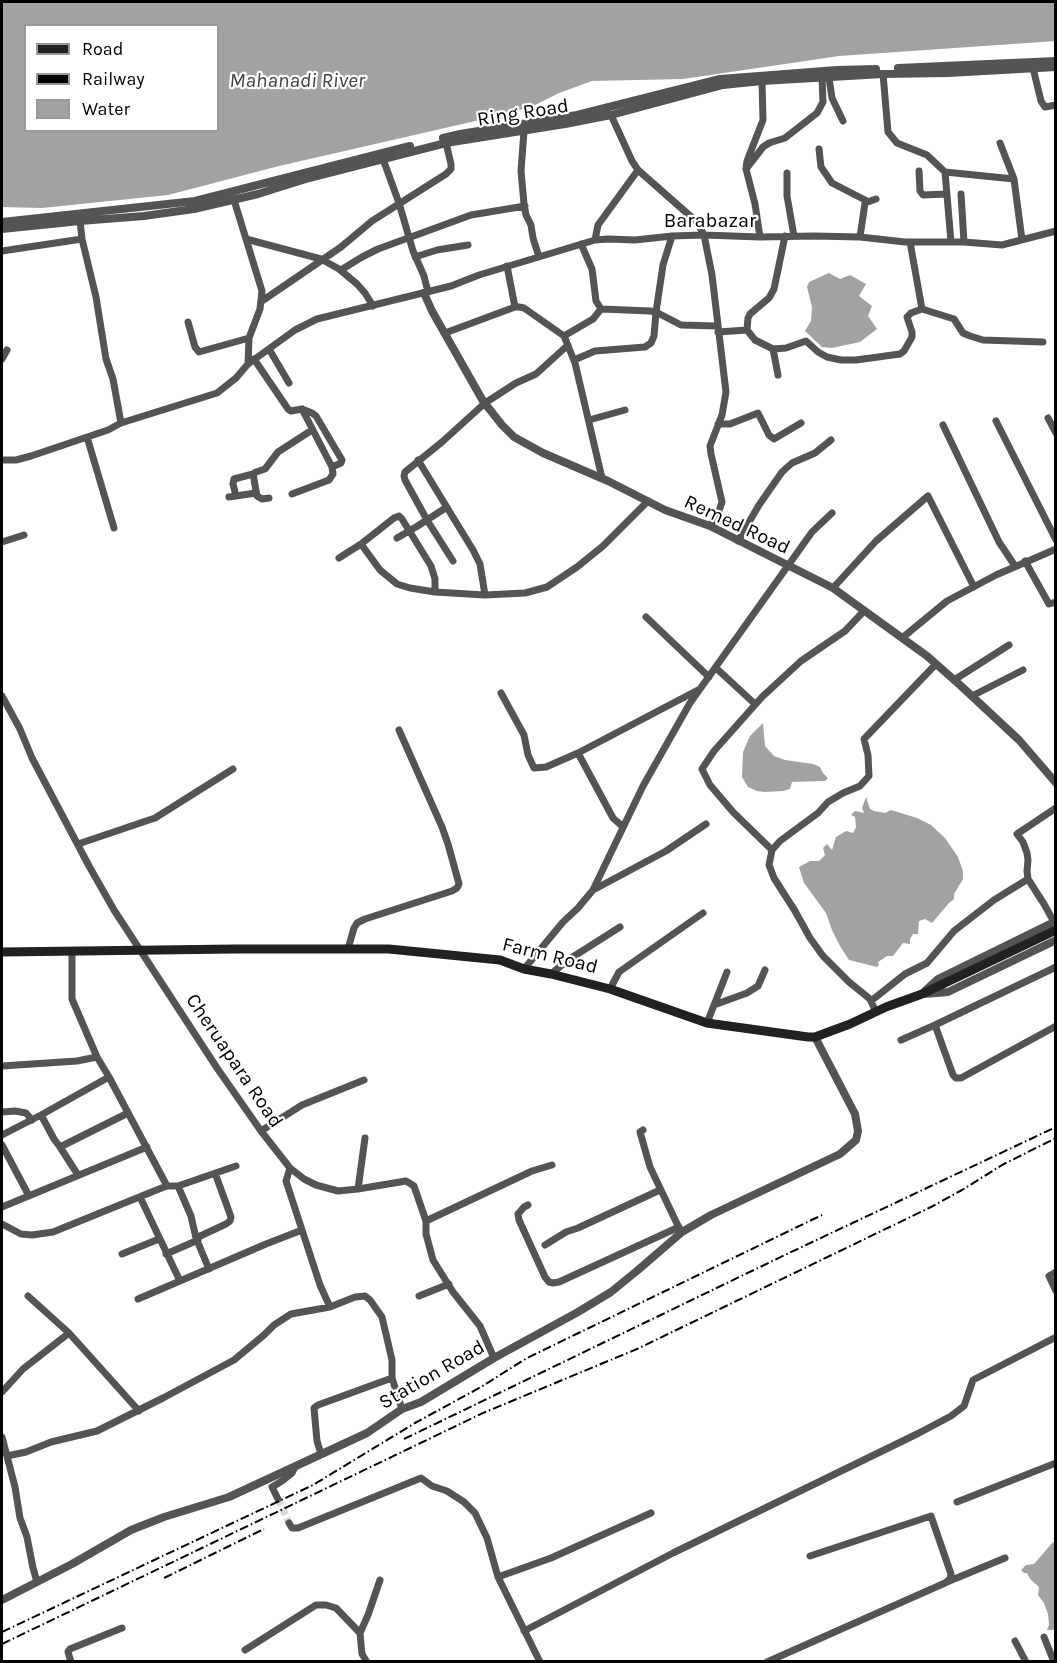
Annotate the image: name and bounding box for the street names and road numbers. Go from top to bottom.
street label: Ring Road [476,94,570,132]
street label: Barabazar [664,209,756,233]
street label: Remed Road [680,490,794,560]
street label: Farm Road [500,933,600,979]
street label: Cheruapara Road [180,989,288,1133]
street label: Station Road [375,1335,489,1415]

